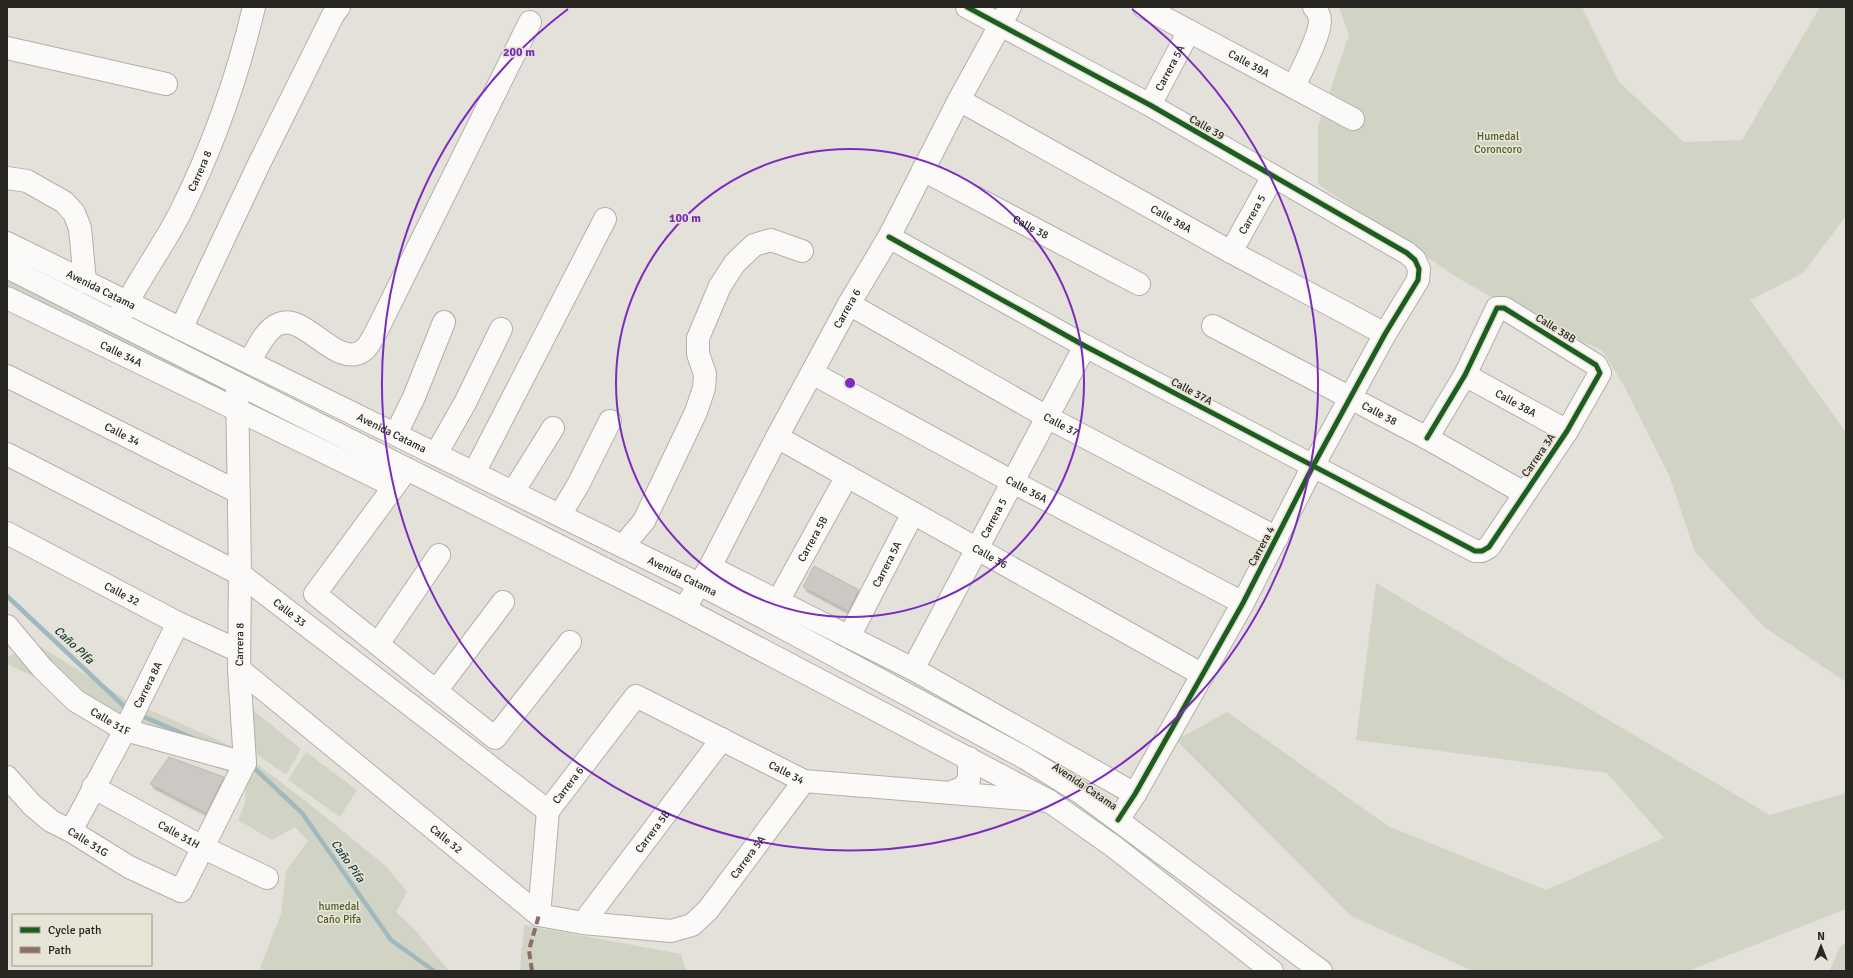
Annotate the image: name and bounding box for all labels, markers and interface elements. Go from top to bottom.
street label: Carrera 5A [1153,43,1188,93]
text: 200 m [503,45,535,60]
street label: Calle 39A [1226,47,1272,80]
street label: Calle 39 [1187,112,1227,143]
park label: Humedal Coroncoro [1474,130,1522,156]
street label: Carrera 8 [185,149,215,194]
street label: Carrera 5 [1236,192,1268,237]
street label: Calle 38A [1148,202,1194,236]
text: 100 m [669,211,701,226]
street label: Calle 38 [1011,213,1051,242]
street label: Avenida Catama [64,267,138,313]
street label: Carrera 6 [831,286,864,331]
street label: Calle 38B [1533,311,1578,346]
street label: Calle 34A [98,338,144,370]
street label: Calle 37A [1169,375,1215,408]
centre of rings [843,376,857,390]
street label: Calle 38A [1493,387,1539,420]
street label: Calle 38 [1359,399,1399,428]
street label: Calle 37 [1041,410,1081,440]
street label: Avenida Catama [355,411,429,456]
street label: Calle 34 [102,420,142,449]
street label: Carrera 3A [1519,431,1558,480]
street label: Calle 36A [1003,473,1050,506]
street label: Carrera 5 [978,496,1010,541]
street label: Carrera 5B [795,514,831,564]
street label: Carrera 4 [1246,524,1277,568]
street label: Carrera 5A [870,539,904,590]
street label: Calle 36 [970,541,1010,571]
street label: Avenida Catama [645,554,719,599]
street label: Calle 32 [102,579,142,609]
street label: Calle 33 [270,596,309,630]
water label: Caño Pifa [51,623,97,668]
street label: Carrera 8 [233,623,246,666]
street label: Carrera 8A [131,659,165,710]
street label: Calle 31F [88,705,132,738]
street label: Calle 34 [766,758,806,787]
street label: Avenida Catama [1050,760,1120,813]
street label: Carrera 6 [550,764,587,807]
street label: Carrera 5B [632,807,673,855]
street label: Calle 31H [155,818,202,851]
street label: Calle 32 [427,822,465,857]
street label: Calle 31G [65,825,111,860]
street label: Carrera 5A [728,833,768,881]
water label: Caño Pifa [327,837,368,886]
park label: humedal Caño Pifa [317,900,362,926]
legend [12,914,152,966]
text: Cycle path [48,923,101,938]
north arrow [1801,926,1841,966]
text: N [1817,930,1825,943]
text: Path [48,943,71,958]

